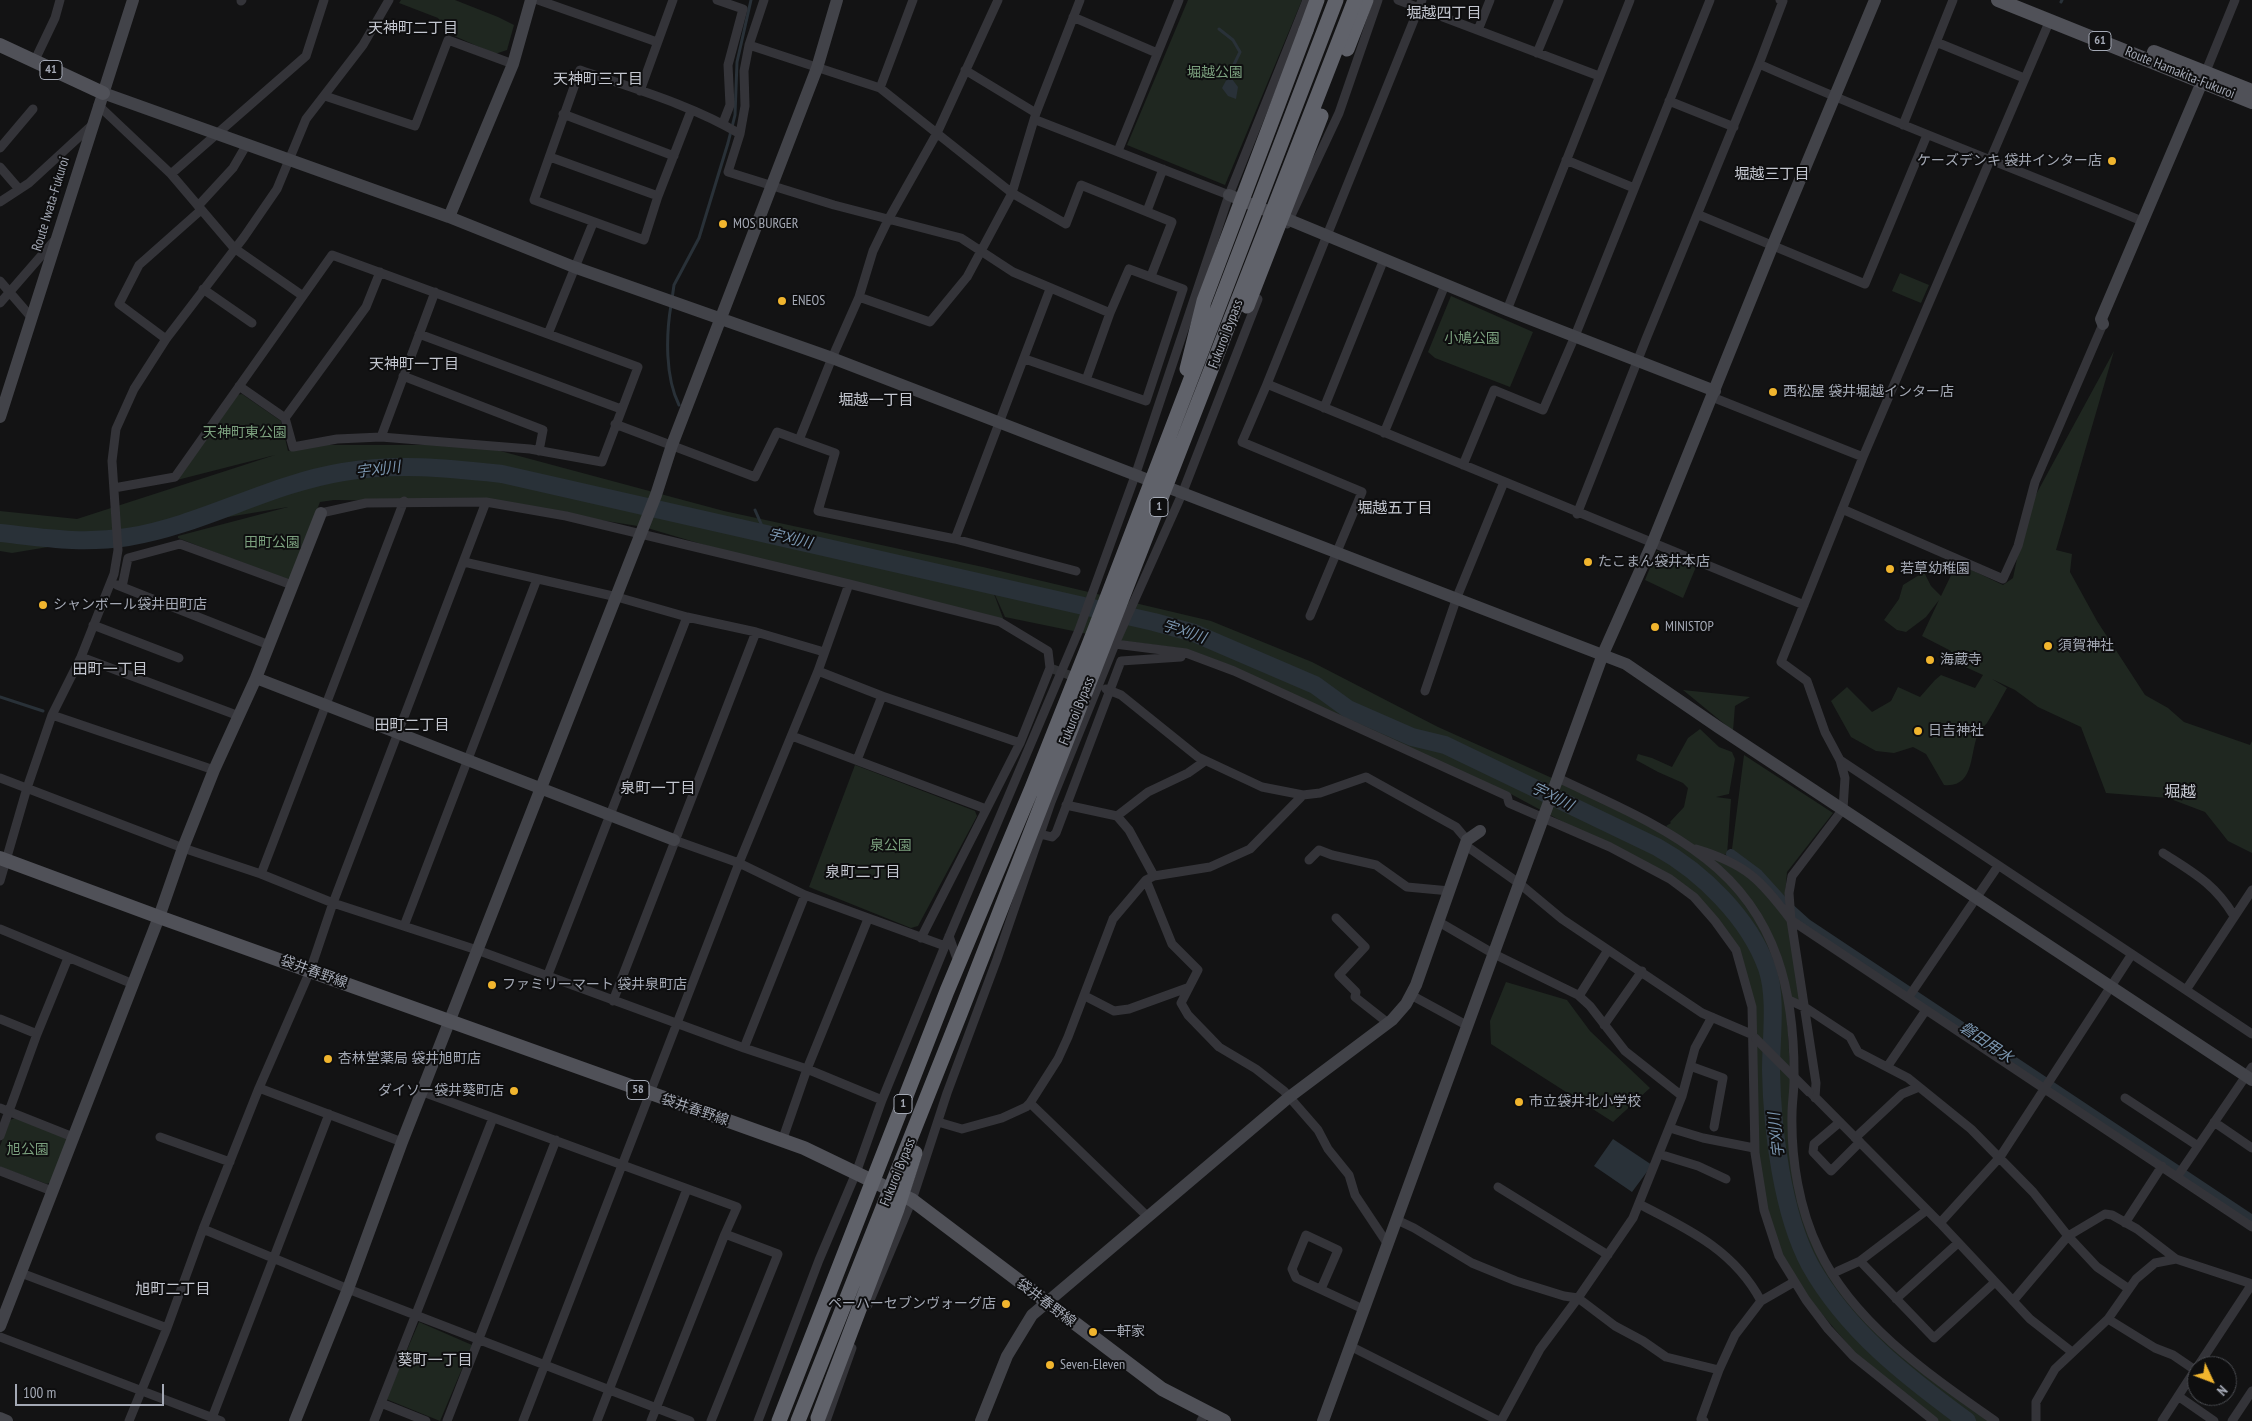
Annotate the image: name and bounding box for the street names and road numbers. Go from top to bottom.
road number: 61 [2089,31,2111,50]
street label: Route Hamakita-Fukuroi [2123,43,2237,103]
road number: 41 [40,60,62,80]
street label: Route Iwata-Fukuroi [29,155,73,253]
street label: Fukuroi Bypass [1205,297,1247,371]
road number: 1 [1150,498,1168,516]
street label: Fukuroi Bypass [1056,674,1098,748]
street label: 袋井春野線 [278,952,350,992]
road number: 58 [627,1080,649,1100]
street label: 袋井春野線 [659,1091,731,1129]
road number: 1 [894,1094,912,1114]
street label: Fukuroi Bypass [877,1135,919,1209]
street label: 袋井春野線 [1013,1275,1079,1331]

